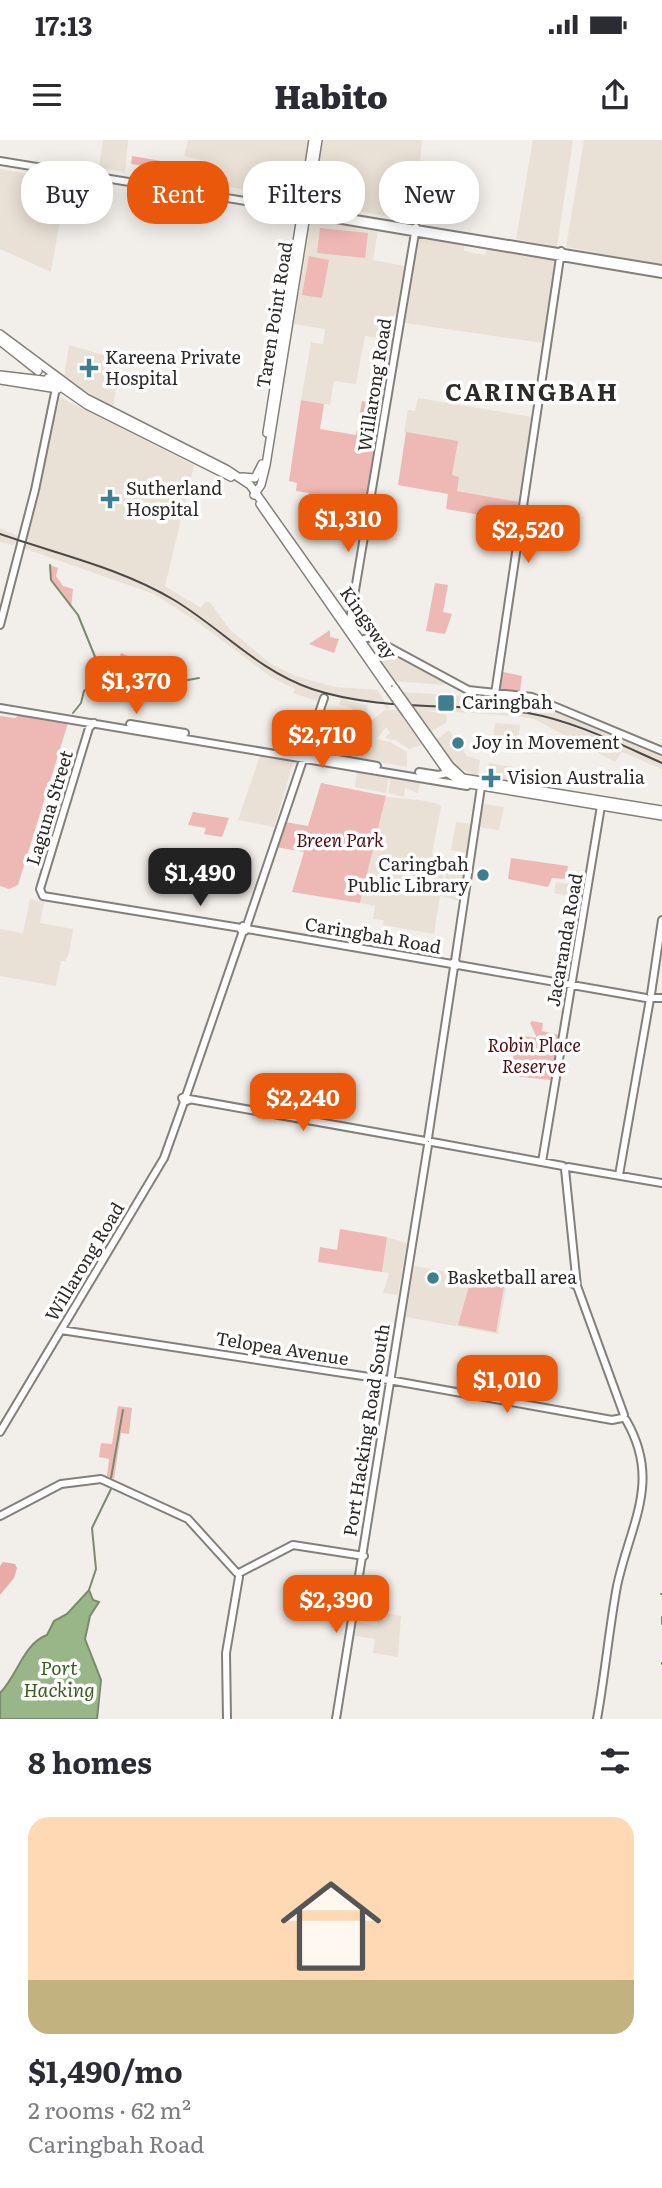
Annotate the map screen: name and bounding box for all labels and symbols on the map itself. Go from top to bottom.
street label: Taren Point Road [249,240,298,390]
street label: Willarong Road [350,316,397,453]
place label: Kareena Private Hospital [105,343,241,391]
marker: Kareena Private Hospital [79,358,99,378]
district label: CARINGBAH [445,373,619,408]
place label: Sutherland Hospital [126,474,222,522]
marker: Sutherland Hospital [100,489,120,509]
pin: $1,310 [291,494,405,554]
pin: $2,520 [471,506,585,565]
street label: Kingsway [334,580,405,665]
pin: $1,370 [79,656,193,716]
place label: Caringbah [462,688,553,715]
marker: Caringbah [436,693,456,713]
pin: $2,710 [265,710,379,770]
place label: Joy in Movement [472,728,620,755]
marker: Joy in Movement [450,735,466,751]
street label: Laguna Street [18,746,79,869]
place label: Vision Australia [507,763,645,790]
marker: Vision Australia [481,768,501,788]
park label: Breen Park [296,826,384,853]
pin: $1,490 [143,848,257,908]
place label: Caringbah Public Library [347,850,470,898]
marker: Caringbah Public Library [475,867,491,883]
street label: Jacaranda Road [538,871,589,1009]
street label: Caringbah Road [303,909,444,960]
park label: Robin Place Reserve [487,1031,581,1079]
pin: $2,240 [246,1074,360,1133]
street label: Willarong Road [37,1196,130,1326]
place label: Basketball area [447,1263,577,1290]
marker: Basketball area [425,1270,441,1286]
street label: Port Hacking Road South [335,1321,396,1538]
street label: Telopea Avenue [214,1324,351,1371]
pin: $1,010 [450,1356,564,1415]
pin: $2,390 [279,1576,393,1635]
water label: Port Hacking [23,1653,95,1703]

